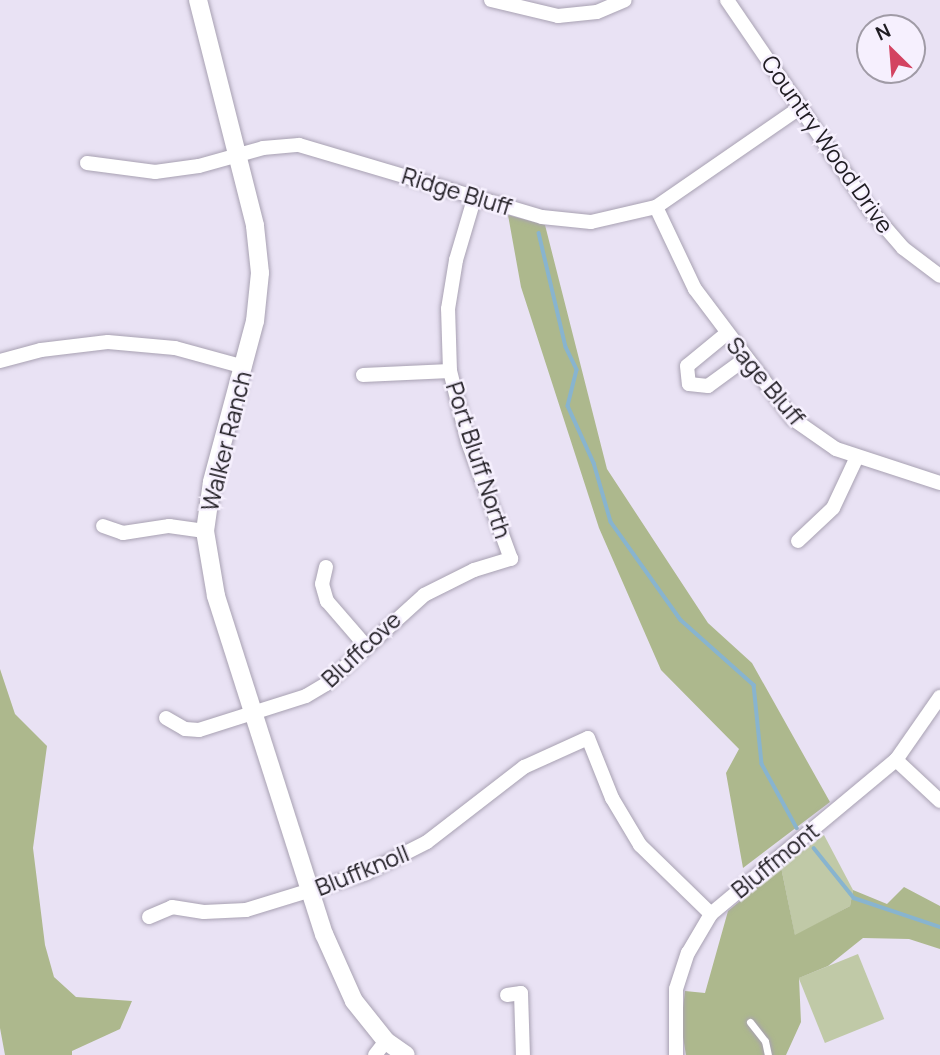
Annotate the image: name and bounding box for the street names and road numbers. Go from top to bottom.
street label: Country Wood Drive [756,50,900,238]
street label: Ridge Bluff [399,161,515,221]
street label: Sage Bluff [721,331,811,431]
street label: Walker Ranch [195,368,257,514]
street label: Port Bluff North [441,378,517,542]
street label: Bluffcove [316,605,406,693]
street label: Bluffmont [726,816,824,904]
street label: Bluffknoll [311,839,413,901]

